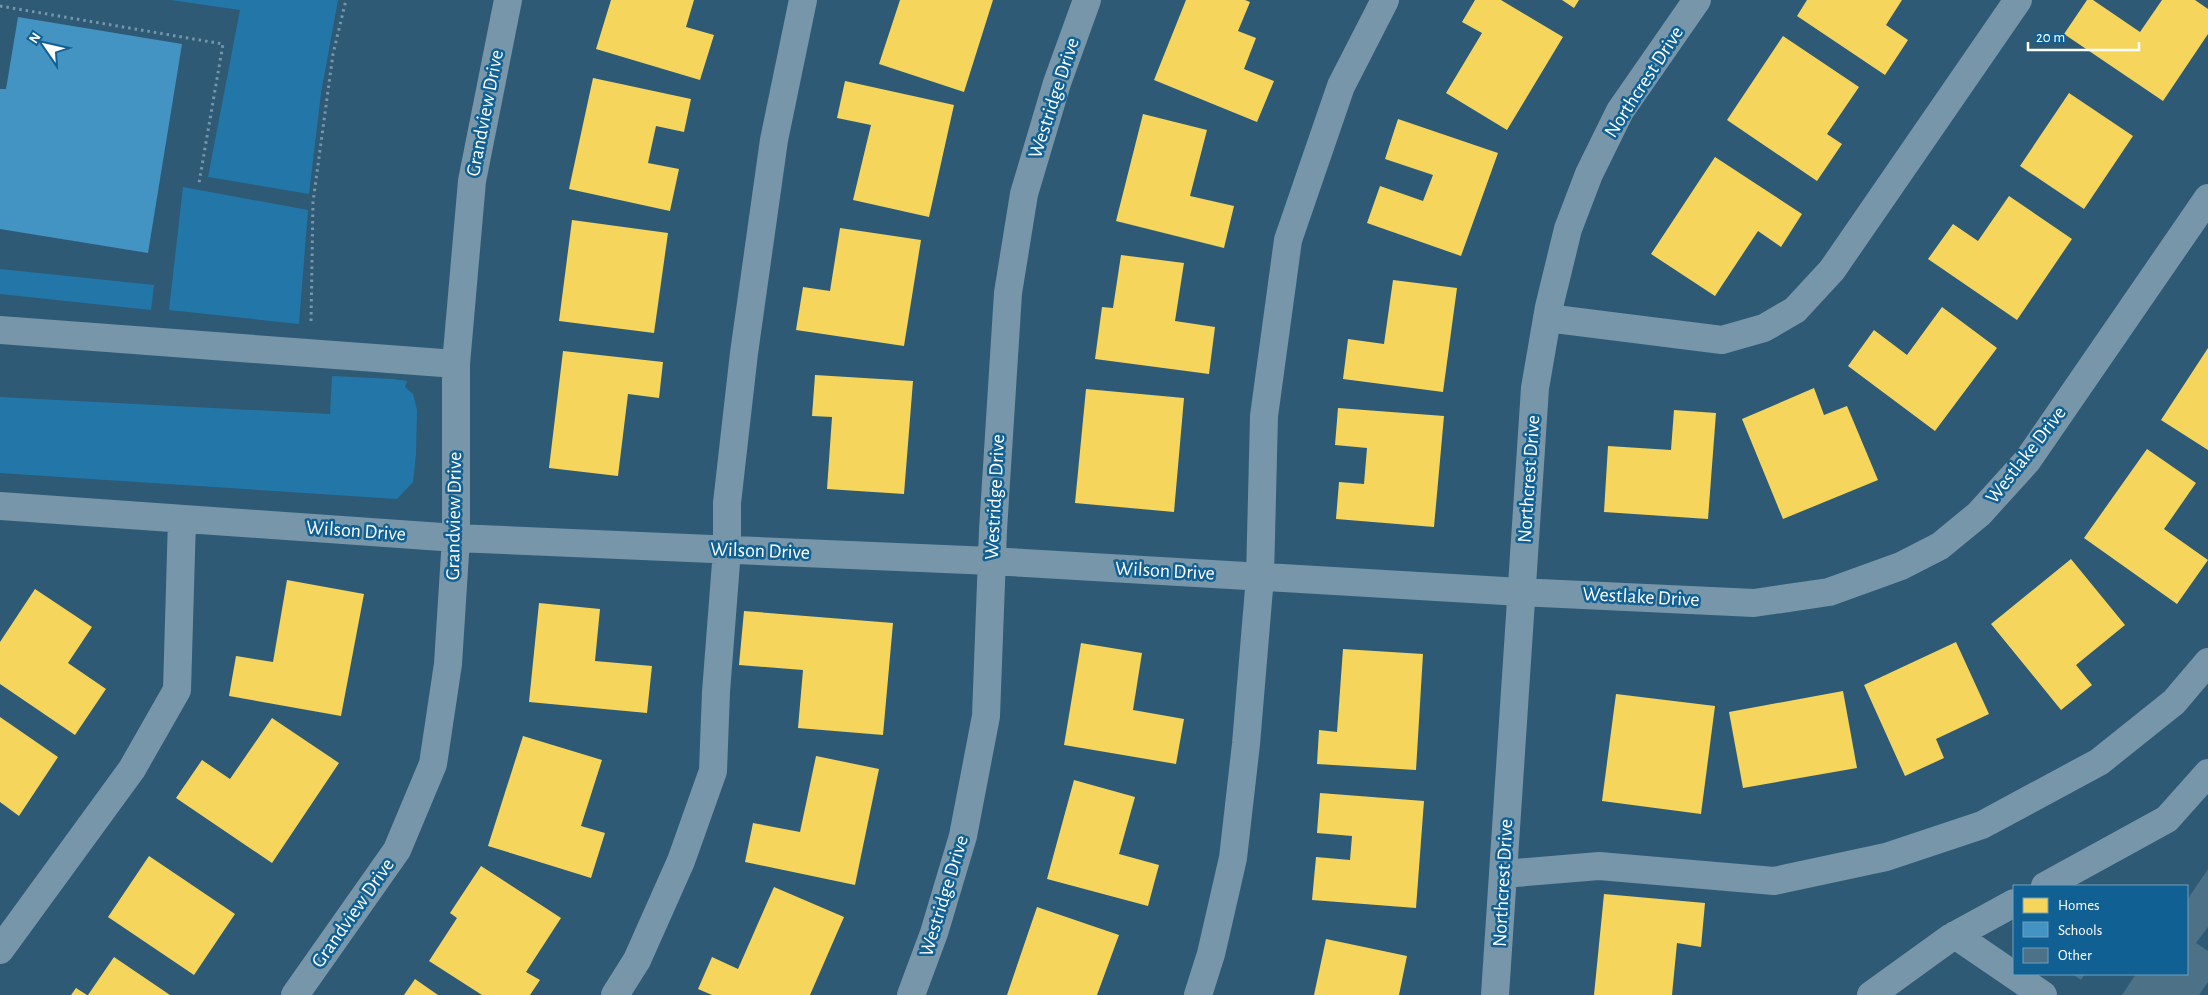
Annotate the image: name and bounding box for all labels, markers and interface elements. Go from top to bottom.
north arrow [20,20,70,70]
scale bar [2028,20,2139,52]
street label: Northcrest Drive [1601,23,1687,141]
text: N [27,30,44,46]
text: 20 m [2036,30,2065,45]
street label: Westridge Drive [1025,35,1083,161]
street label: Grandview Drive [463,48,507,178]
street label: Westlake Drive [1982,403,2070,507]
street label: Northcrest Drive [1515,414,1543,544]
street label: Westridge Drive [982,434,1008,560]
street label: Grandview Drive [443,452,465,580]
street label: Wilson Drive [305,518,407,544]
street label: Wilson Drive [710,539,810,563]
street label: Wilson Drive [1115,558,1215,584]
street label: Westlake Drive [1582,584,1700,610]
street label: Northcrest Drive [1490,819,1516,947]
street label: Westridge Drive [916,833,972,959]
street label: Grandview Drive [308,855,398,971]
legend [2013,885,2188,975]
text: Homes [2058,898,2100,913]
text: Schools [2058,923,2102,938]
text: Other [2058,948,2092,963]

